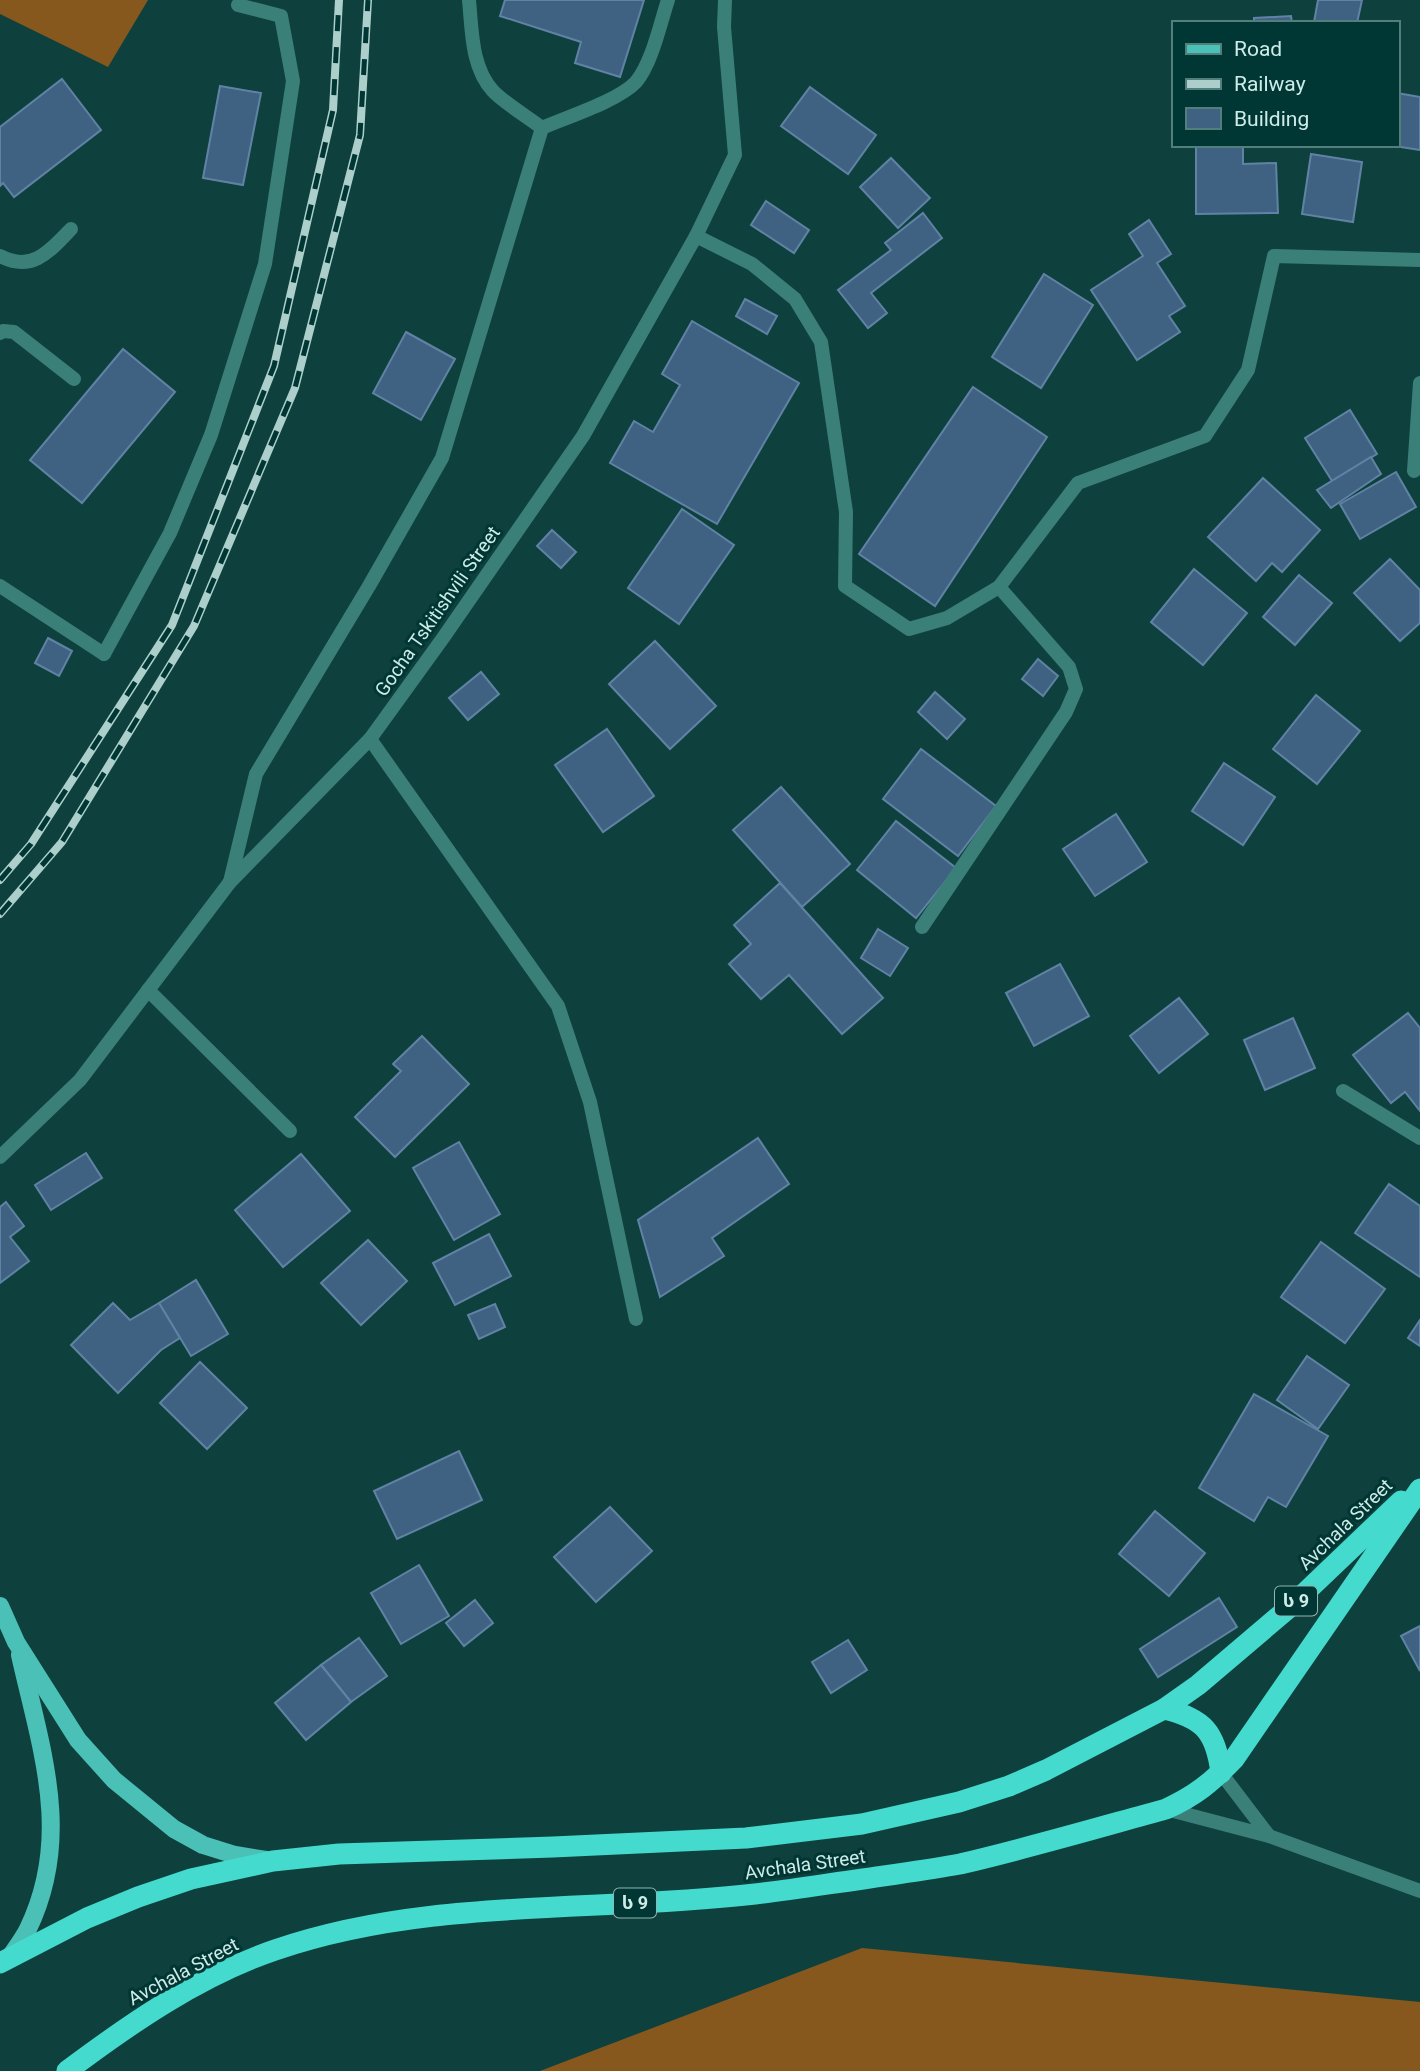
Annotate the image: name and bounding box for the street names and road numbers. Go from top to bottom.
street label: Gocha Tskitishvili Street [370,522,505,701]
street label: Avchala Street [1294,1474,1397,1575]
road number: ს 9 [1275,1586,1317,1616]
street label: Avchala Street [743,1845,867,1884]
road number: ს 9 [614,1888,656,1917]
street label: Avchala Street [124,1933,242,2010]

